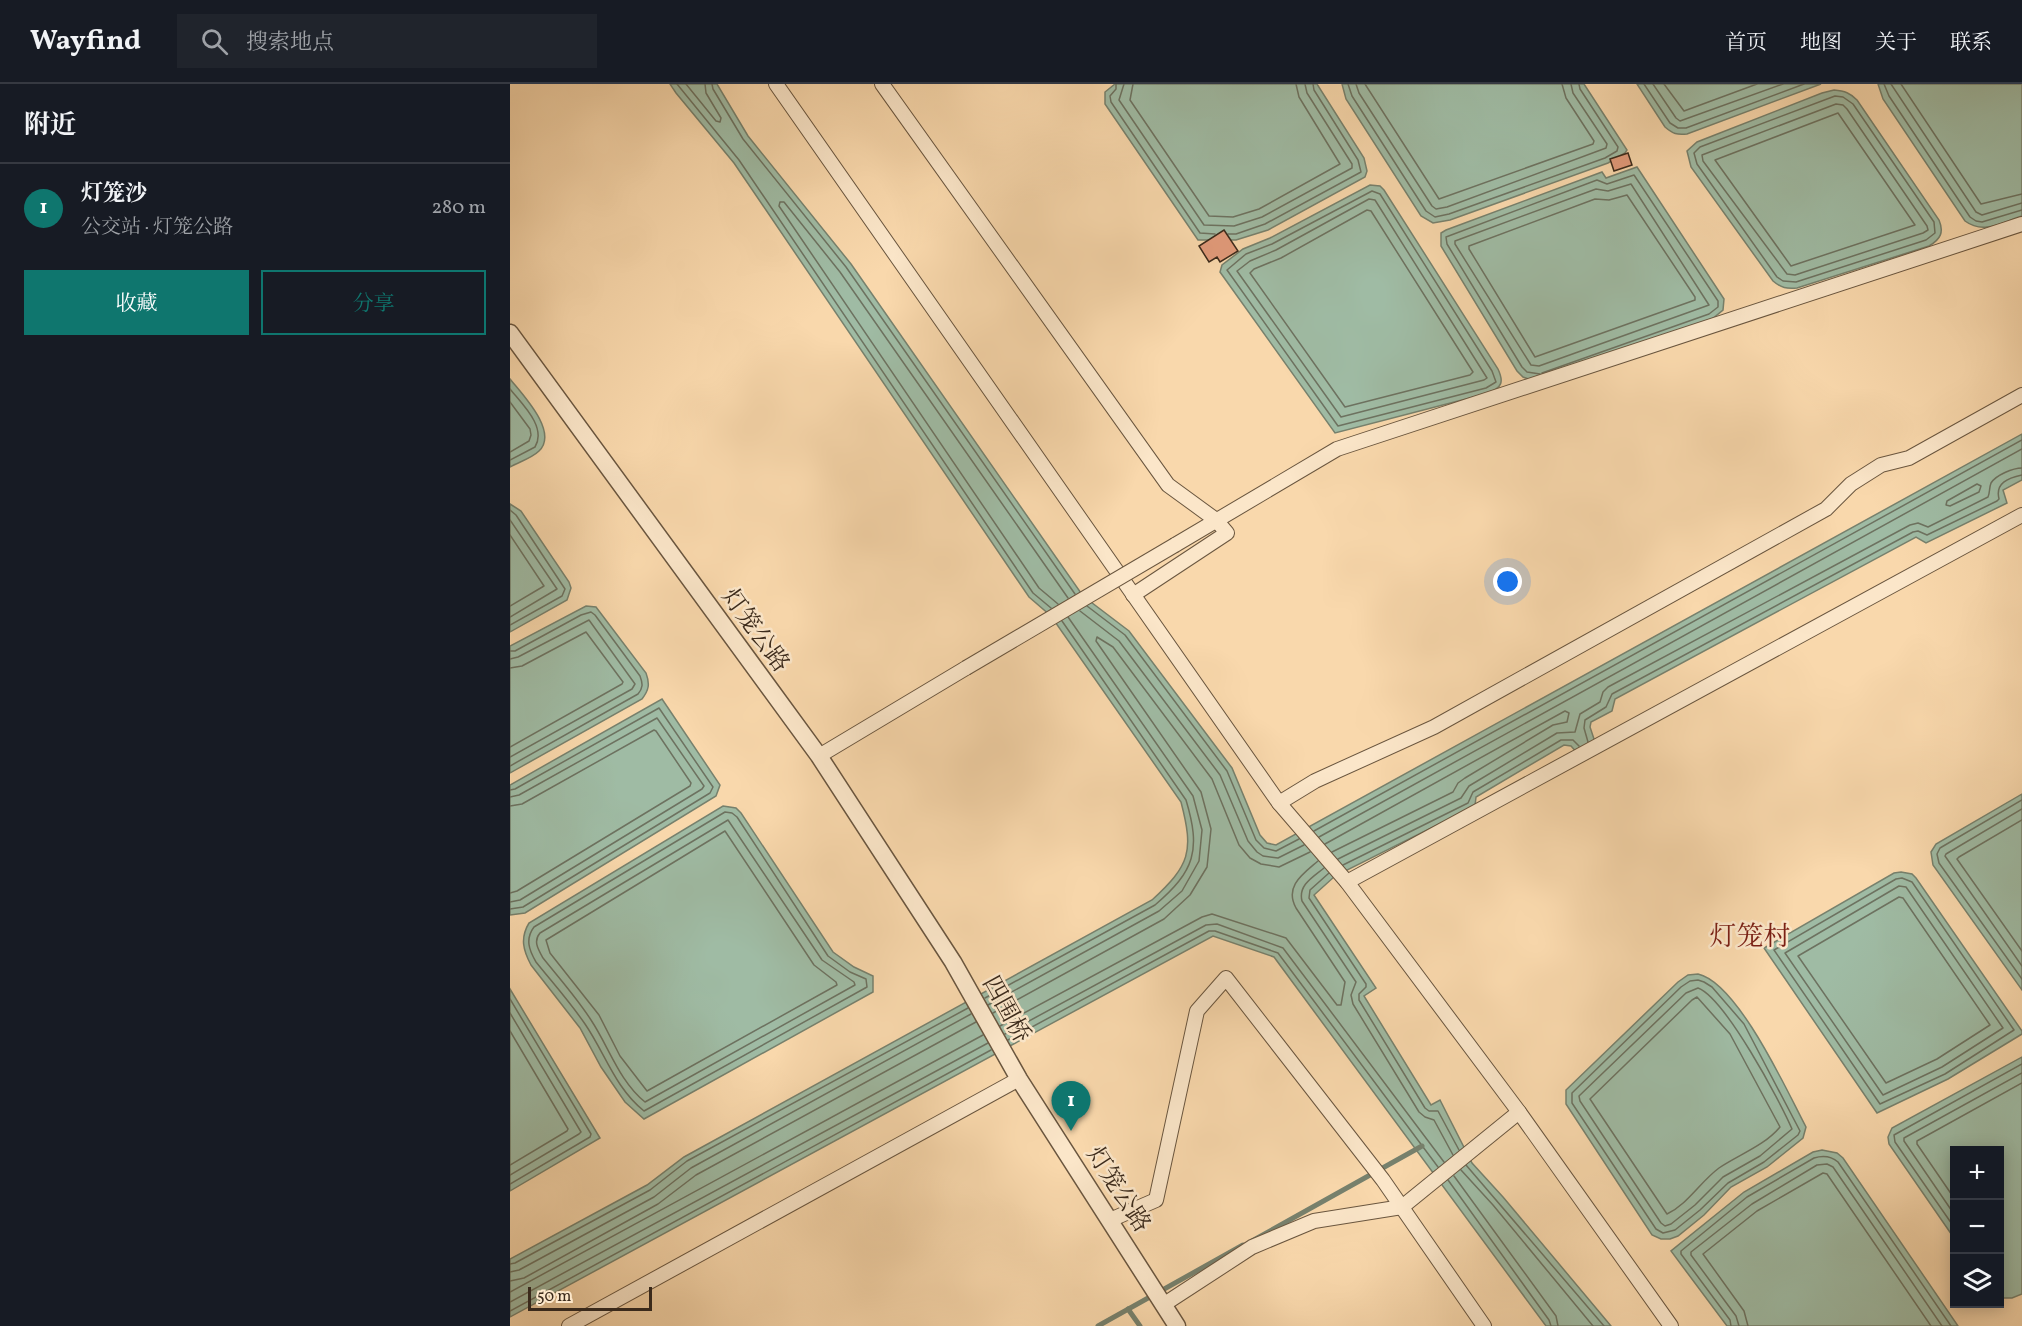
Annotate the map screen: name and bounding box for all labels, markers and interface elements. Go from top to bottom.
search box [177,14,597,68]
text: Wayfind [30,22,141,61]
icon: search [198,25,231,58]
text: 搜索地点 [246,28,334,59]
text: 首页 [1725,29,1767,58]
text: 地图 [1800,29,1842,58]
text: 关于 [1875,29,1917,58]
text: 联系 [1950,29,1992,58]
text: 附近 [24,108,76,144]
text: 灯笼沙 [81,179,147,210]
text: 1 [39,194,48,222]
text: 280 m [431,194,486,222]
text: 公交站 · 灯笼公路 [81,214,233,242]
button: 收藏 [24,270,249,335]
button: 分享 [261,270,486,335]
your location [1493,567,1522,596]
street label: 灯笼公路 [712,582,796,680]
district label: 灯笼村 [1710,919,1791,957]
street label: 四围桥 [973,970,1038,1050]
pin: 1 [1052,1082,1090,1131]
street label: 灯笼公路 [1077,1141,1158,1240]
map controls [1950,1146,2004,1308]
button: + [1950,1146,2004,1200]
button: − [1950,1200,2004,1254]
button: layers [1950,1254,2004,1308]
scale bar [528,1284,652,1312]
text: 50 m [537,1286,571,1308]

